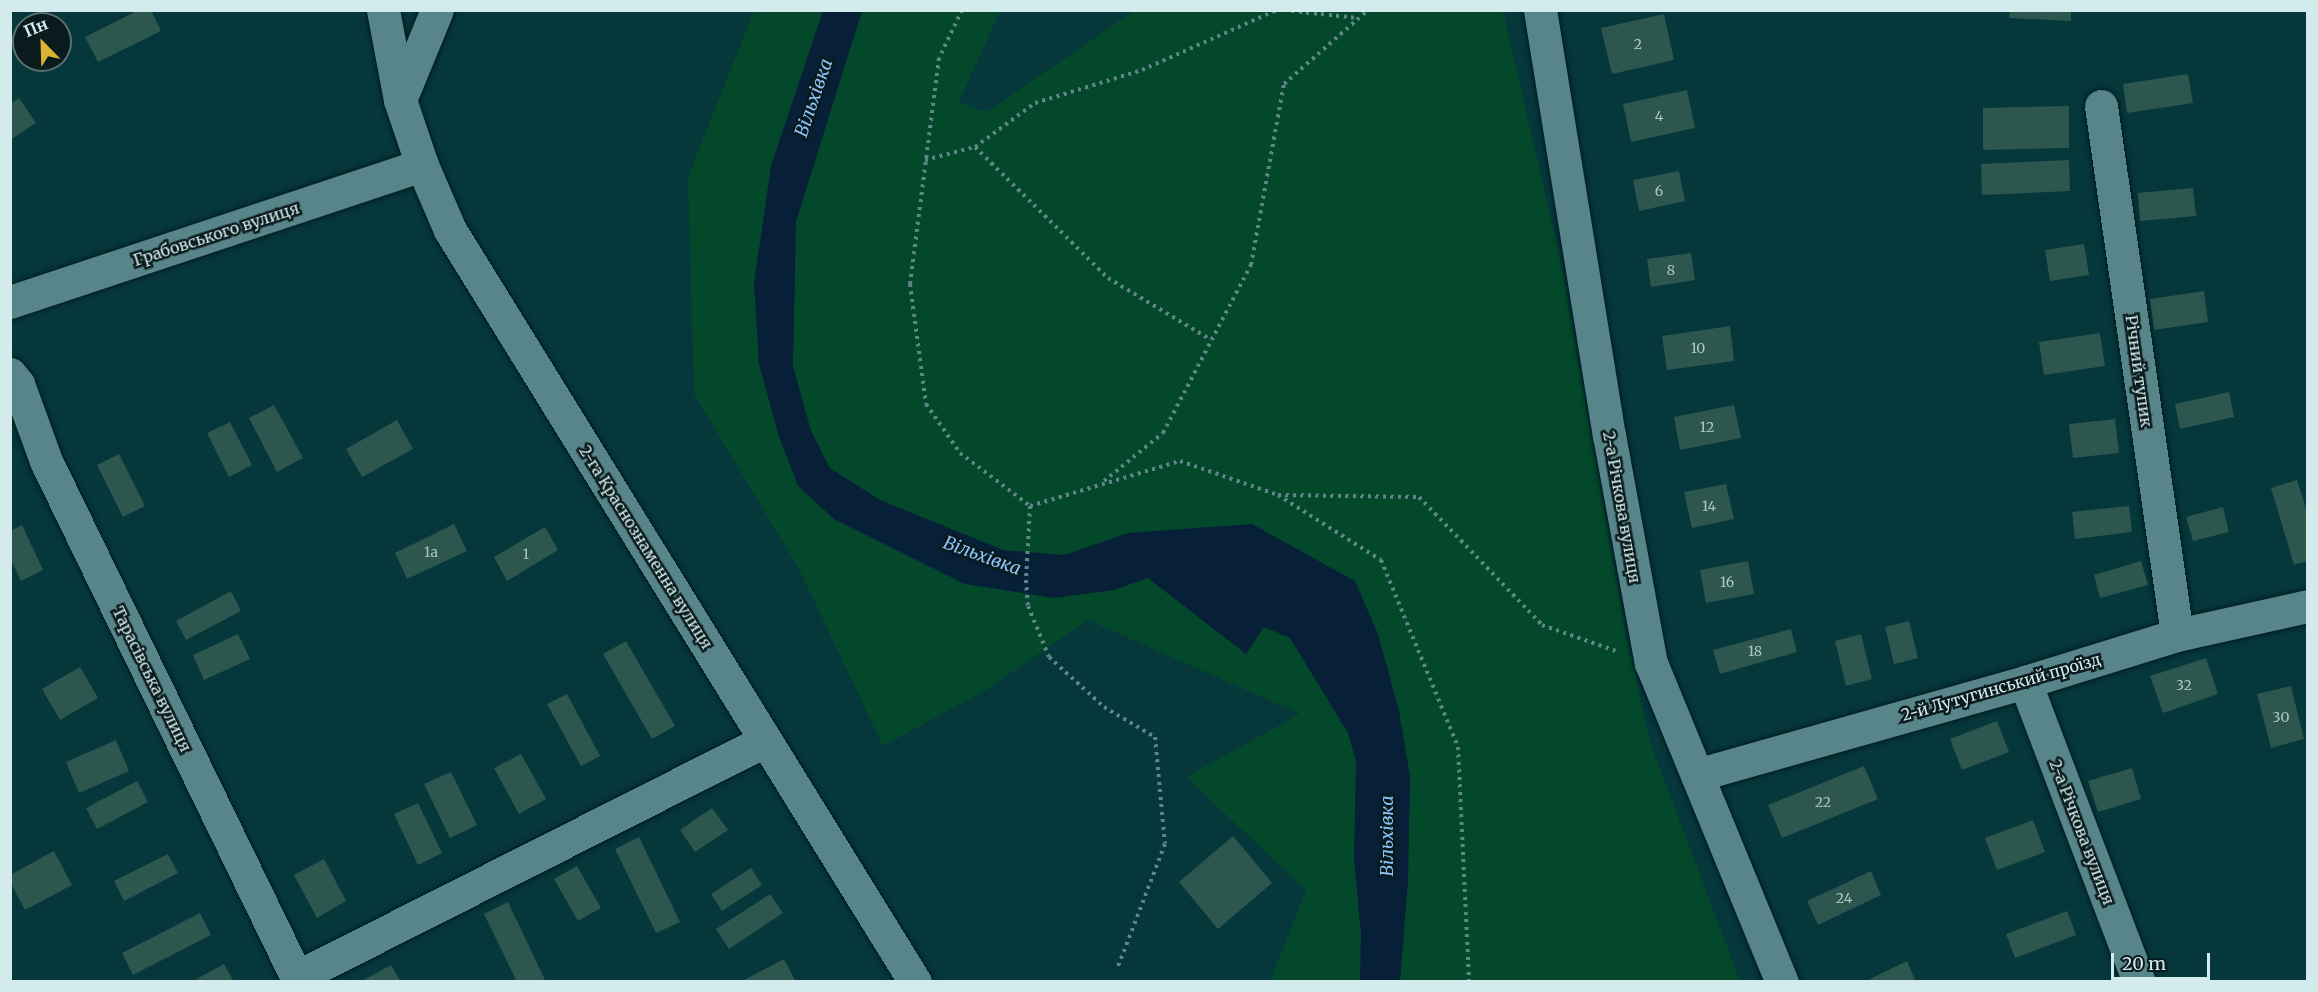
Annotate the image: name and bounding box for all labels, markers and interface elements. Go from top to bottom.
north arrow [12,12,72,72]
text: Пн [21,13,51,41]
house number: 2 [1634,36,1642,52]
water label: Вільхівка [791,56,837,140]
house number: 4 [1655,108,1663,124]
house number: 6 [1655,183,1663,199]
street label: Грабовського вулиця [131,198,301,270]
house number: 8 [1667,262,1675,278]
street label: Річний тупик [2122,314,2156,428]
house number: 10 [1691,340,1705,356]
house number: 12 [1700,419,1714,435]
street label: 2-а Річкова вулиця [1599,430,1645,584]
street label: 2-га Краснознаменна вулиця [575,442,717,652]
house number: 14 [1702,498,1716,514]
water label: Вільхівка [940,532,1024,580]
house number: 1а [424,544,438,560]
house number: 1 [523,546,529,562]
house number: 16 [1720,574,1734,590]
street label: Тарасівська вулиця [108,603,196,755]
house number: 18 [1748,643,1762,659]
street label: 2-й Лутугинський проїзд [1899,649,2103,725]
house number: 32 [2176,677,2192,693]
house number: 30 [2273,709,2289,725]
street label: 2-а Річкова вулиця [2045,757,2119,907]
house number: 22 [1815,794,1831,810]
water label: Вільхівка [1376,795,1398,877]
house number: 24 [1836,890,1852,906]
scale bar [2114,941,2213,979]
text: 20 m [2122,952,2166,975]

